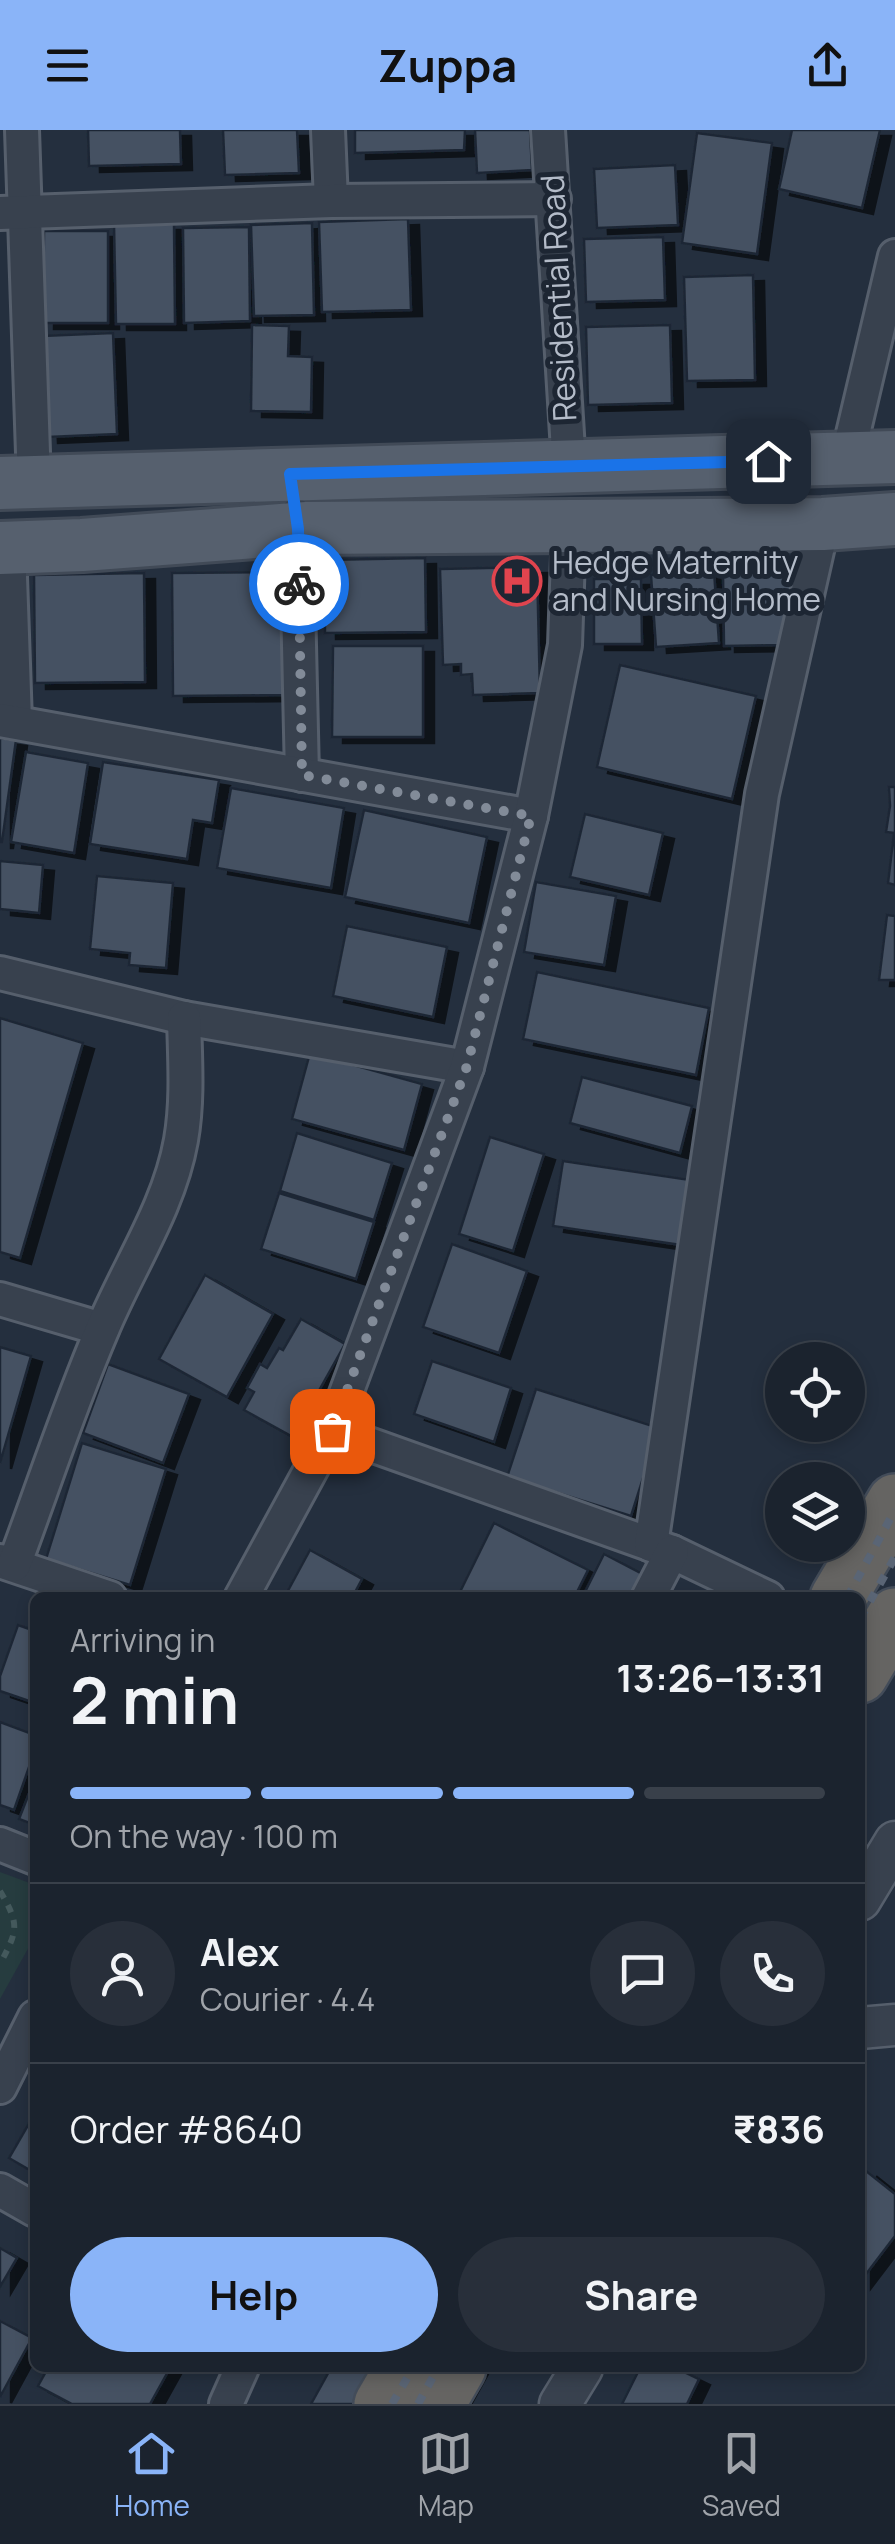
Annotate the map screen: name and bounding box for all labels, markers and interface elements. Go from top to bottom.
text: Zuppa [378,34,517,96]
icon: menu [40,38,95,93]
icon: share [800,38,855,93]
street label: Residential Road [530,174,586,423]
pin [726,419,811,504]
icon: home [741,434,796,489]
courier [249,534,349,634]
place label: Hedge Maternity and Nursing Home [552,540,821,621]
hospital icon: Hedge Maternity and Nursing Home [491,555,543,607]
icon: bike [272,557,327,612]
map controls [765,1342,865,1562]
button: locate [765,1342,865,1442]
pin [290,1389,375,1474]
icon: bag [305,1404,360,1459]
button: layers [765,1462,865,1562]
text: Arriving in [70,1618,215,1662]
text: 13:26–13:31 [616,1651,825,1703]
text: 2 min [70,1655,239,1744]
text: On the way · 100 m [70,1814,338,1858]
button: person [70,1921,175,2026]
button: chat [590,1921,695,2026]
button: phone [720,1921,825,2026]
text: Alex [200,1925,279,1977]
text: Courier · 4.4 [200,1977,375,2021]
text: Order #8640 [70,2102,303,2154]
text: ₹836 [733,2102,825,2154]
button: Help [70,2237,438,2352]
button: Share [458,2237,825,2352]
tab: Home [114,2426,190,2524]
tab: Map [418,2426,474,2524]
tab: Saved [702,2426,781,2524]

